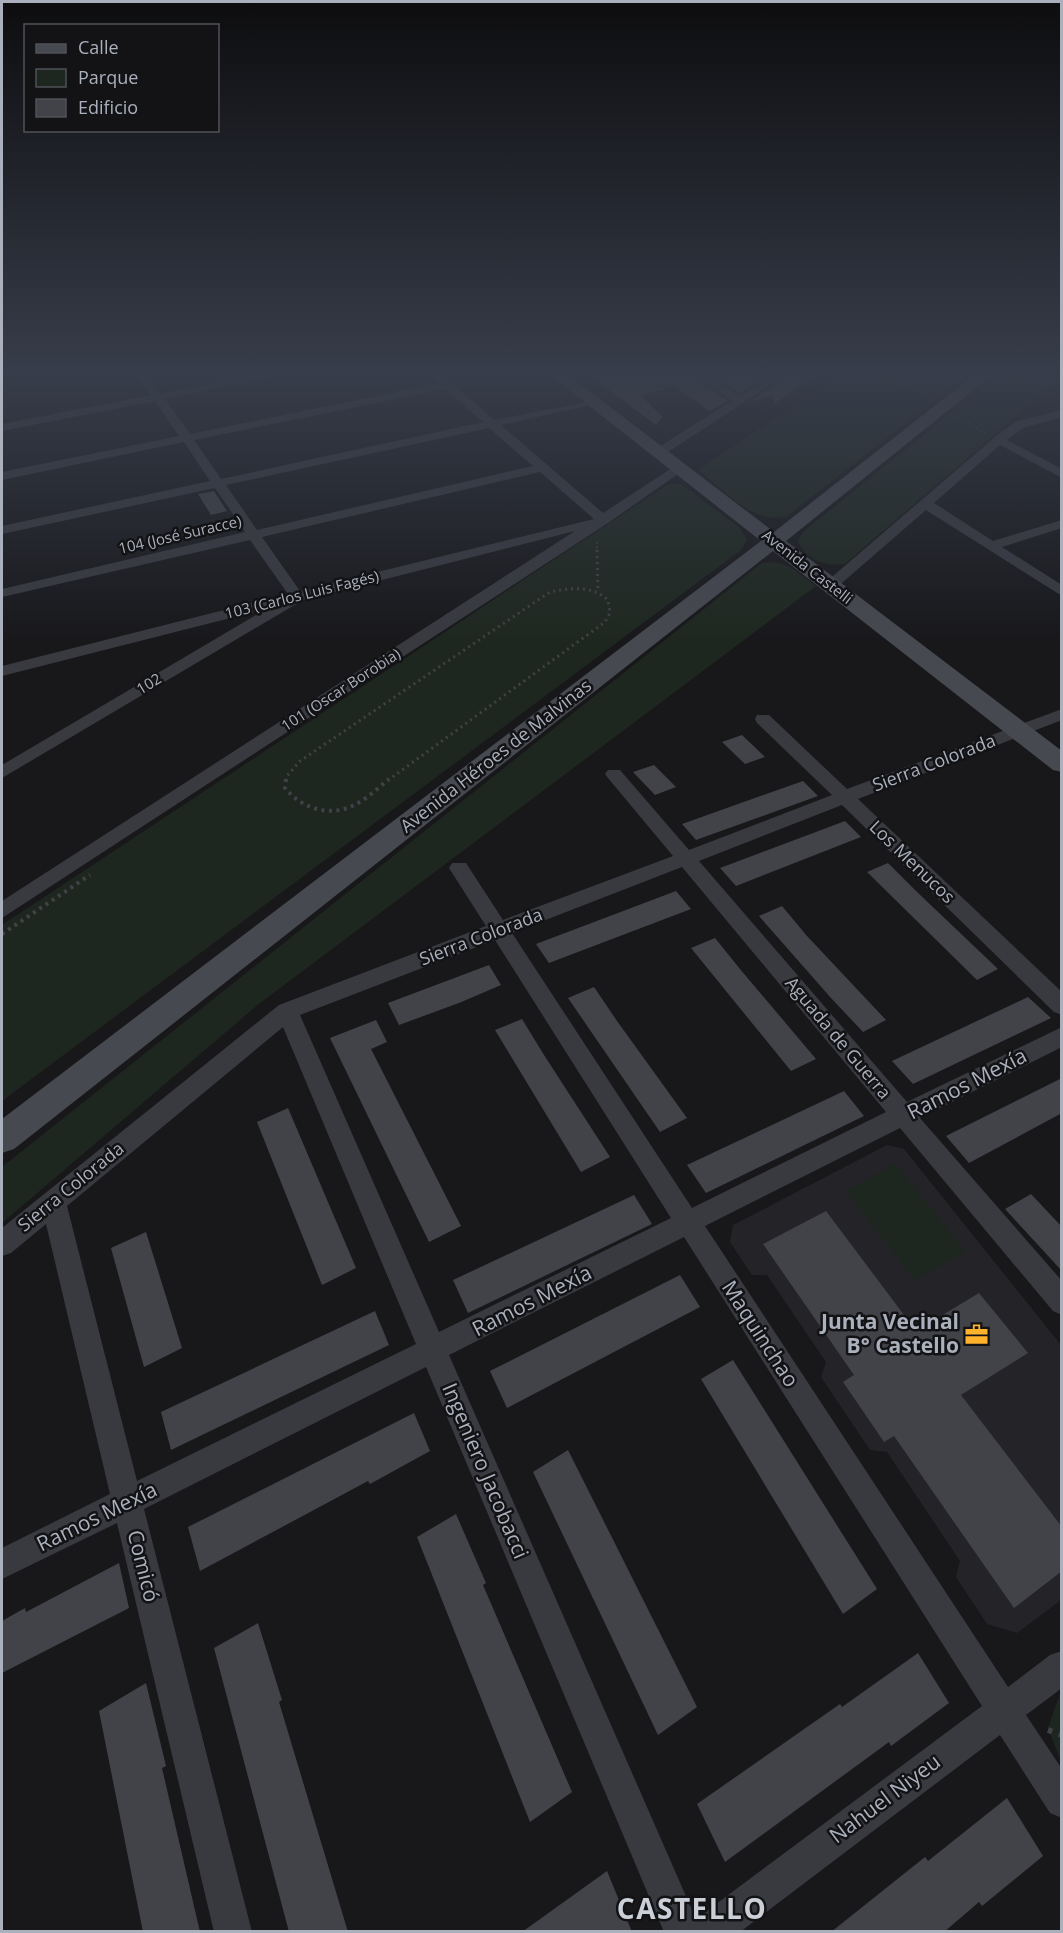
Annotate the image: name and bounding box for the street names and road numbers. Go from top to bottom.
street label: 104 (José Suracce) [116,510,243,558]
street label: Avenida Castelli [758,525,857,608]
street label: 103 (Carlos Luis Fagés) [223,565,381,623]
street label: 101 (Oscar Borobia) [277,643,404,735]
street label: 102 [132,668,165,698]
street label: Avenida Héroes de Malvinas [395,673,596,837]
street label: Sierra Colorada [869,728,999,797]
street label: Los Menucos [865,814,961,908]
street label: Sierra Colorada [416,902,546,971]
street label: Aguada de Guerra [781,971,897,1104]
street label: Ramos Mexía [902,1041,1031,1125]
street label: Sierra Colorada [12,1136,128,1236]
street label: Ramos Mexía [467,1258,596,1342]
street label: Maquinchao [716,1275,806,1392]
street label: Ingeniero Jacobacci [436,1378,536,1563]
street label: Ramos Mexía [32,1475,161,1557]
street label: Comicó [122,1527,166,1605]
street label: Nahuel Niyeu [823,1747,946,1849]

